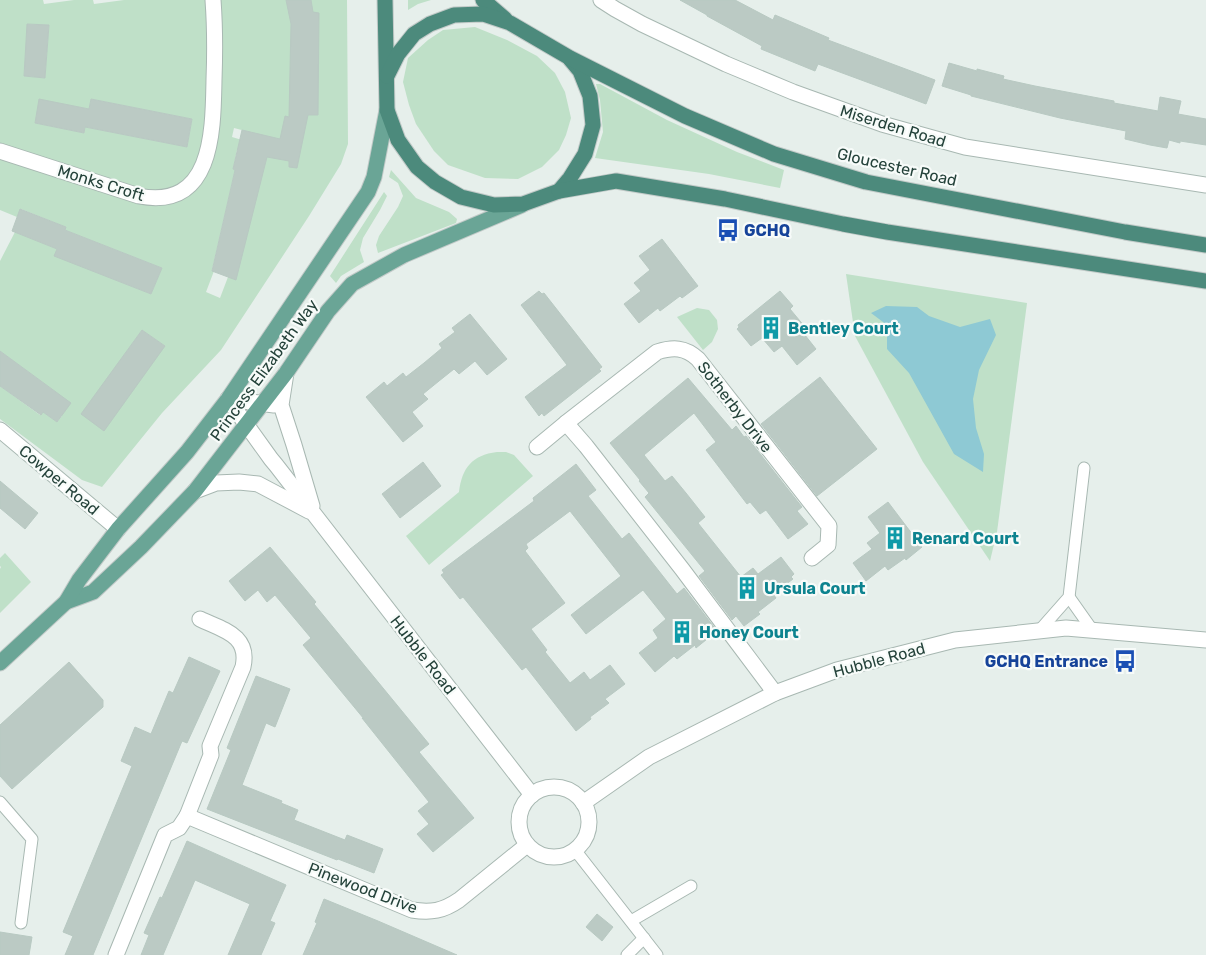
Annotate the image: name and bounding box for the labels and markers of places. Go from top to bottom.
bus stop icon: GCHQ [715,217,741,243]
place label: GCHQ [744,221,790,240]
building icon: Bentley Court [758,315,784,341]
place label: Bentley Court [788,319,899,338]
building icon: Renard Court [882,525,908,551]
place label: Renard Court [912,529,1019,548]
building icon: Ursula Court [734,575,760,601]
place label: Ursula Court [764,579,866,598]
building icon: Honey Court [669,619,695,645]
place label: Honey Court [699,623,799,642]
bus stop icon: GCHQ Entrance [1112,648,1138,674]
place label: GCHQ Entrance [985,652,1108,671]

